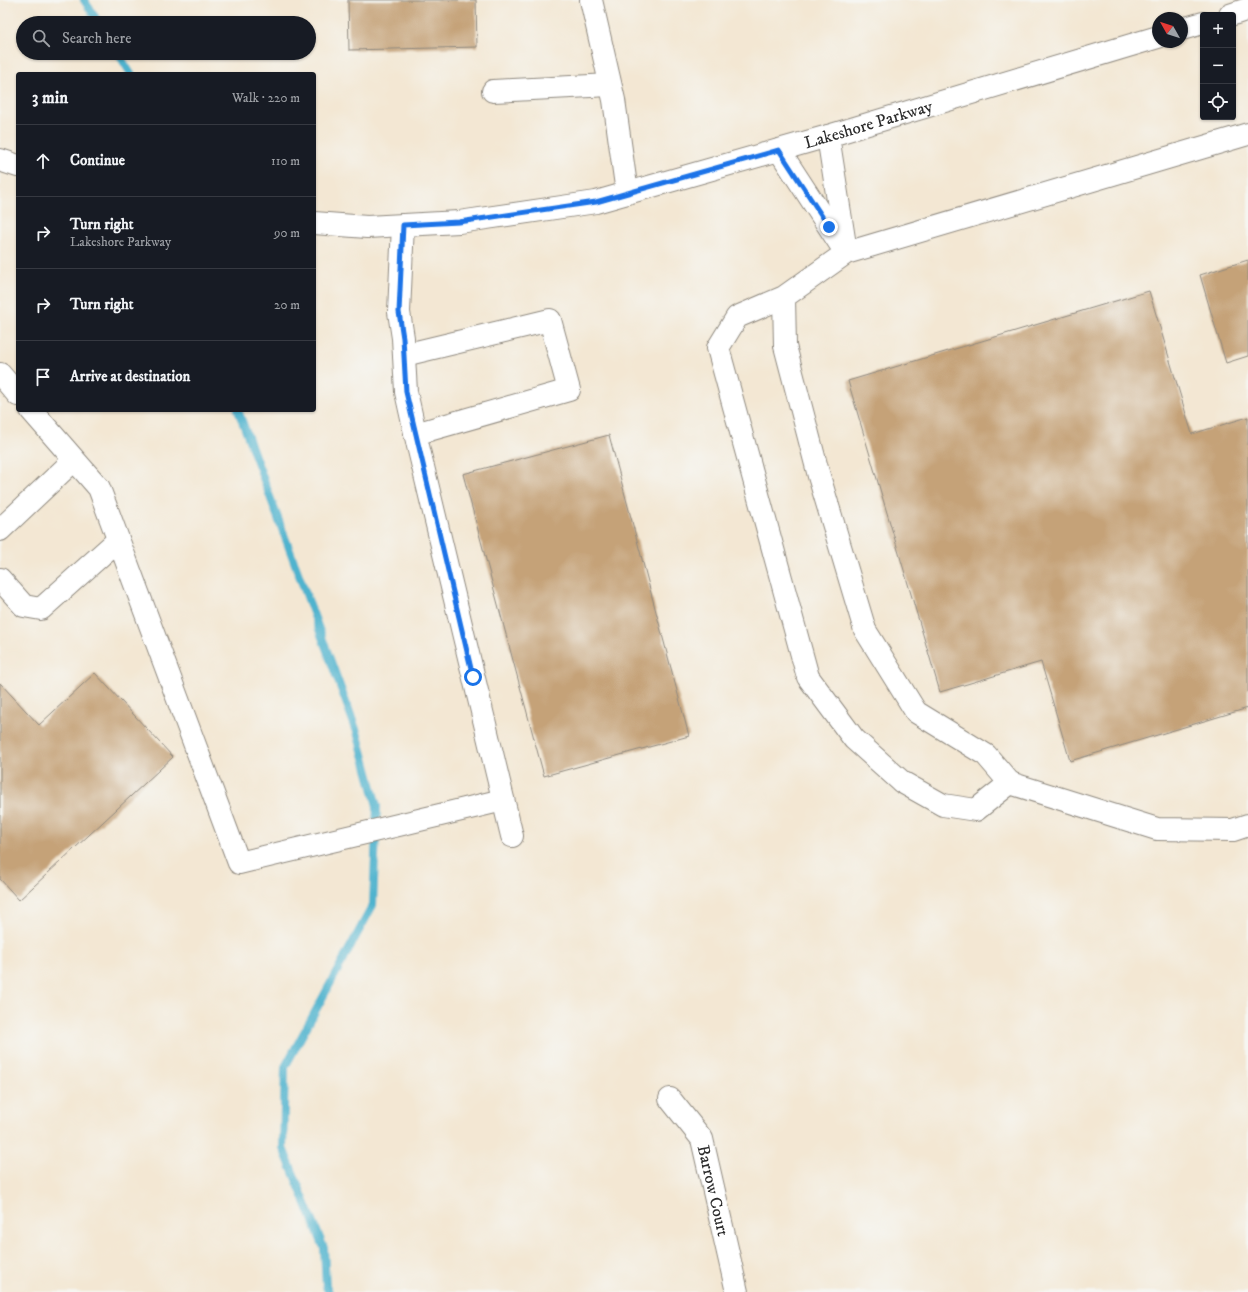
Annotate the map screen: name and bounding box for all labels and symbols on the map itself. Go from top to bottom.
north arrow [1152,12,1188,48]
street label: Lakeshore Parkway [802,95,936,154]
route end [820,218,838,236]
route start [464,668,482,686]
street label: Barrow Court [692,1143,734,1239]

